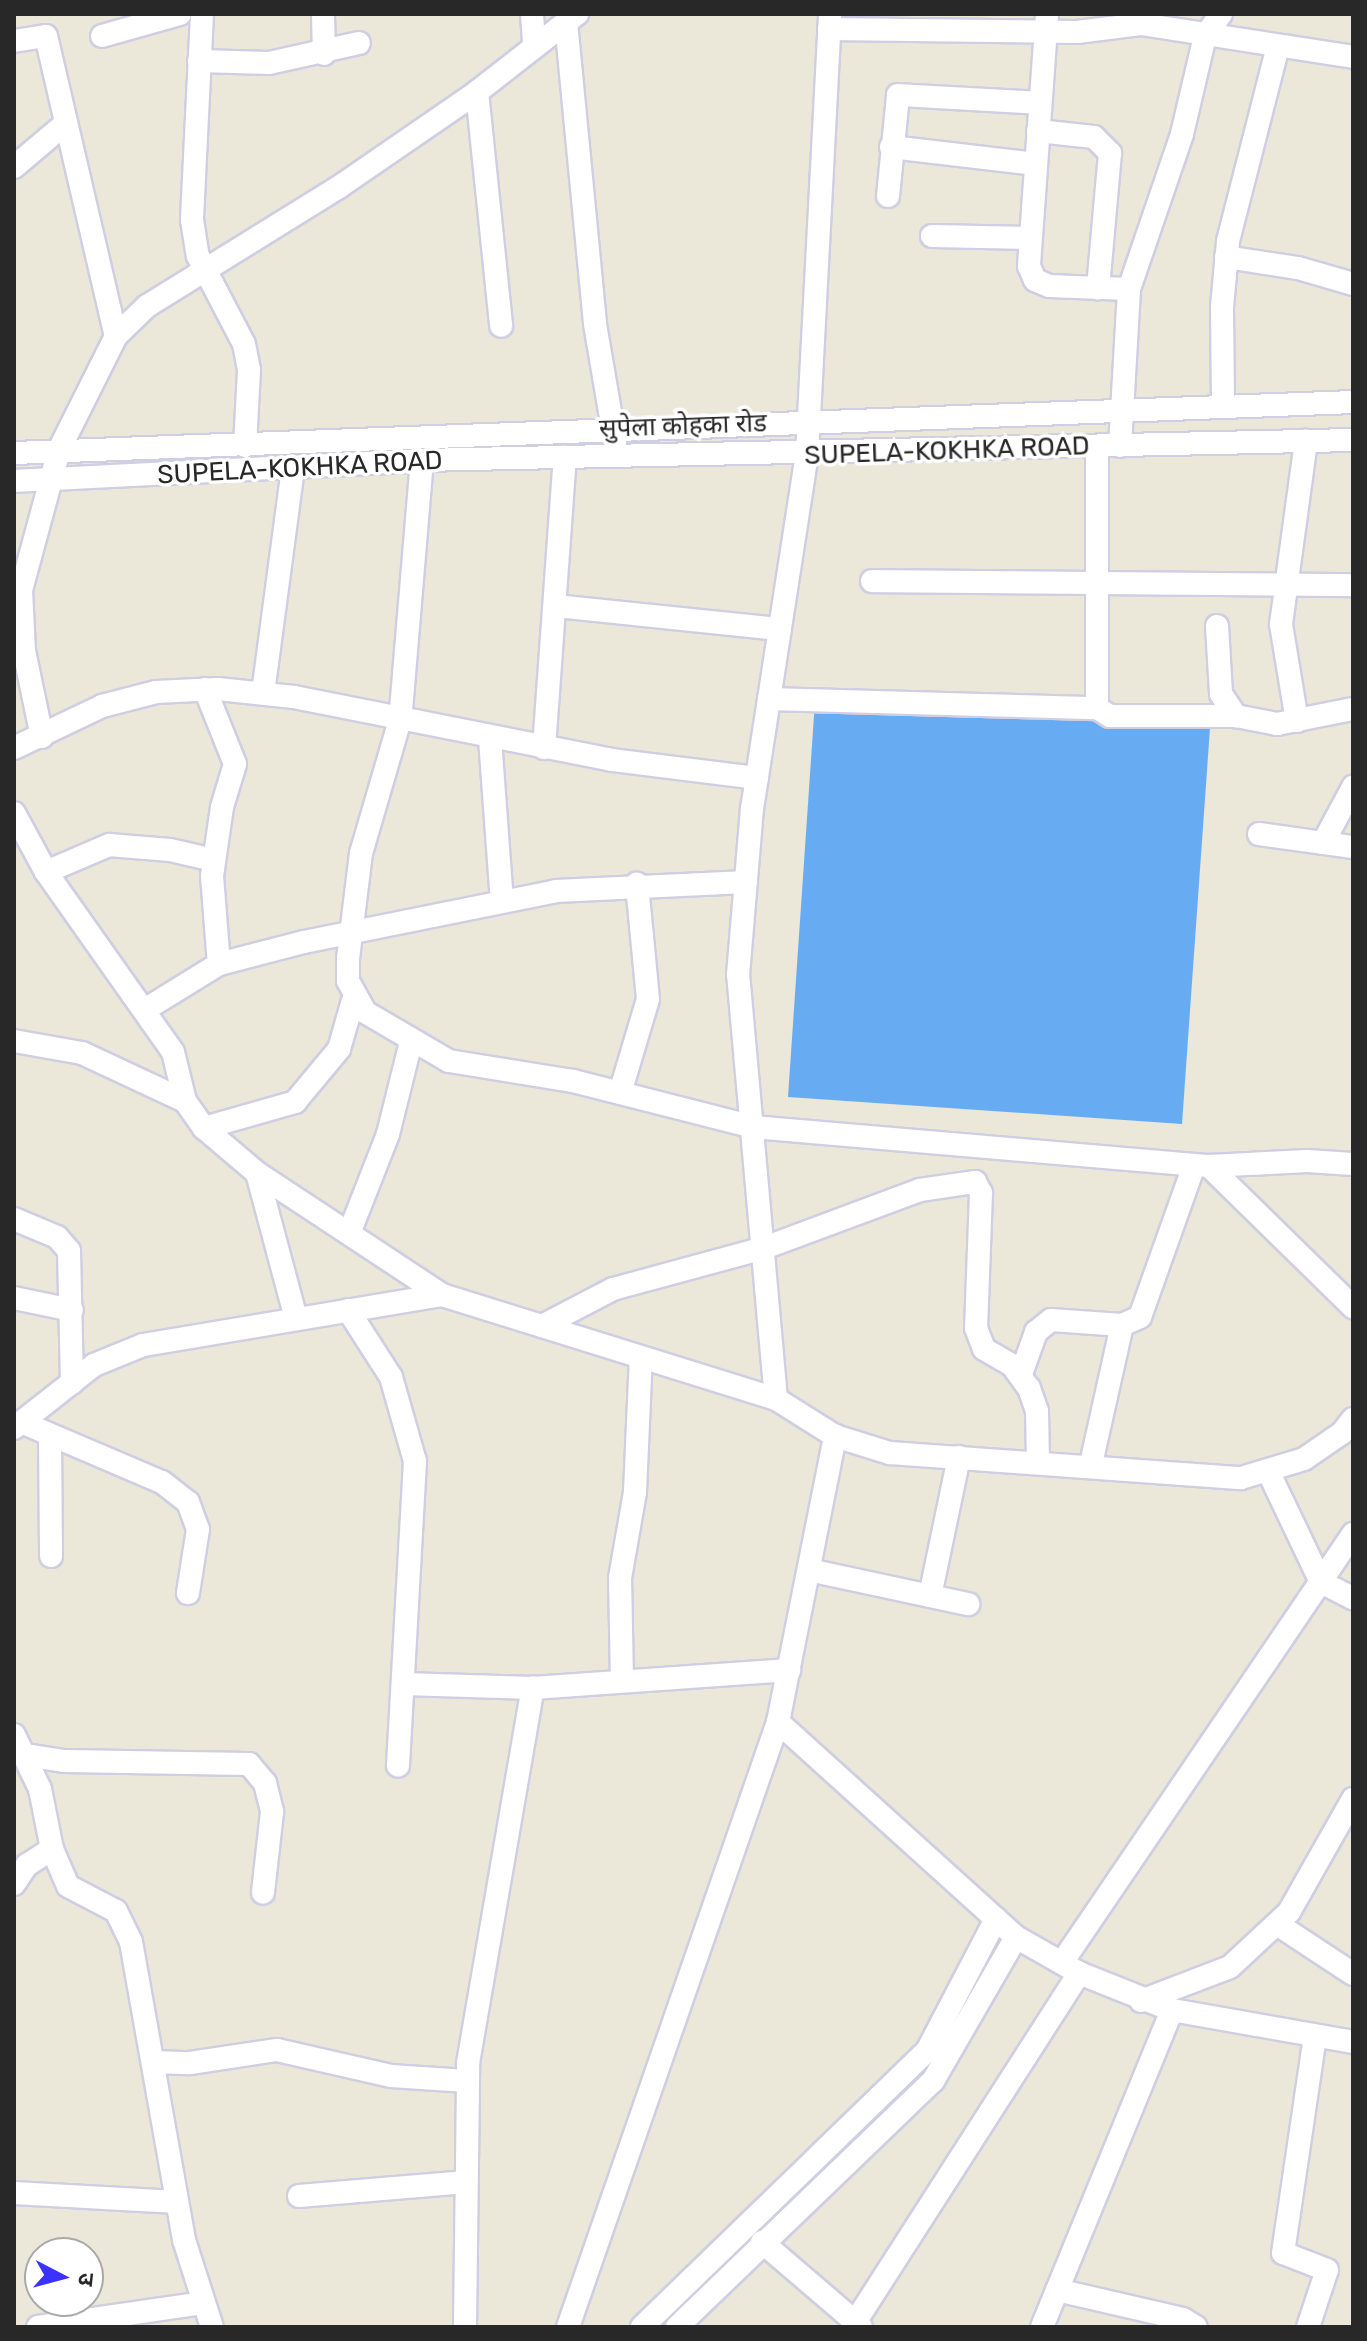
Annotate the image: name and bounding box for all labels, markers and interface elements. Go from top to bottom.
street label: सुपेला कोहका रोड [599,407,767,445]
street label: SUPELA-KOKHKA ROAD [803,430,1091,472]
street label: SUPELA-KOKHKA ROAD [156,445,444,491]
north arrow [24,2237,104,2317]
text: उ [72,2272,100,2287]

